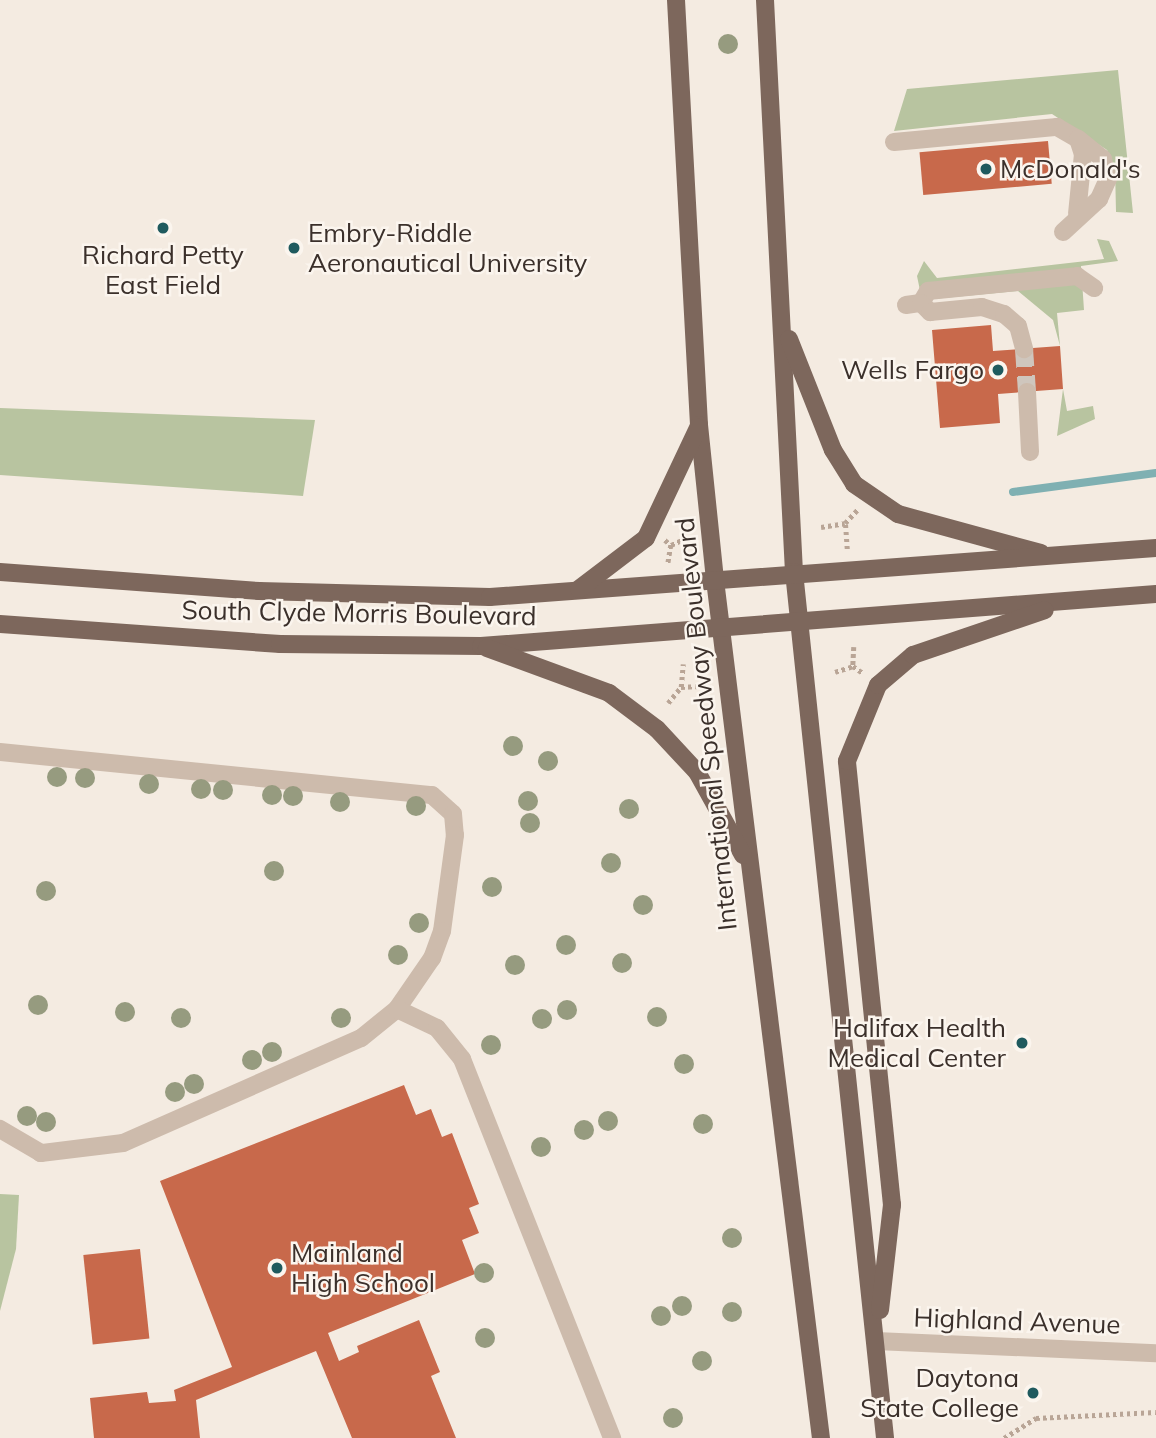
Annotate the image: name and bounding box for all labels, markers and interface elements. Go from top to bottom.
place label: McDonald's [1000,153,1141,185]
marker: McDonald's [978,161,994,177]
place label: Embry-Riddle Aeronautical University [308,217,587,278]
marker: Richard Petty East Field [155,220,171,236]
place label: Richard Petty East Field [82,239,244,300]
marker: Embry-Riddle Aeronautical University [286,240,302,256]
place label: Wells Fargo [841,354,984,386]
marker: Wells Fargo [990,362,1006,378]
street label: International Speedway Boulevard [669,516,743,932]
street label: South Clyde Morris Boulevard [181,594,537,632]
place label: Halifax Health Medical Center [828,1012,1006,1074]
marker: Halifax Health Medical Center [1012,1033,1032,1053]
place label: Mainland High School [291,1237,435,1298]
marker: Mainland High School [269,1260,285,1276]
street label: Highland Avenue [913,1302,1121,1340]
place label: Daytona State College [860,1362,1019,1424]
marker: Daytona State College [1025,1385,1041,1401]

